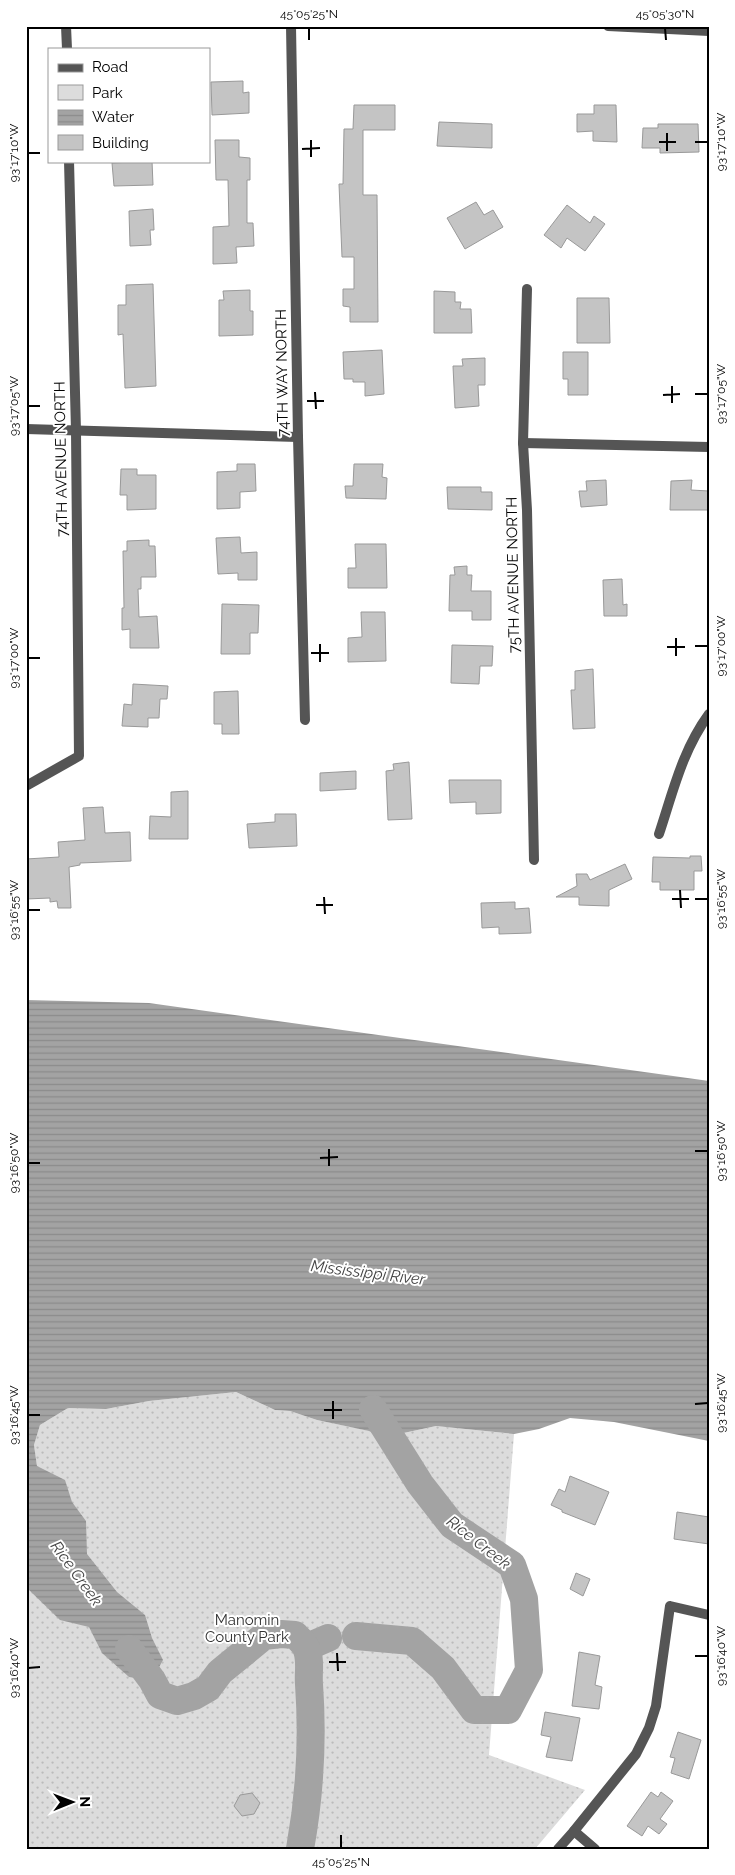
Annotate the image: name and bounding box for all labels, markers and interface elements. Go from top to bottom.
text: 45°05'25"N [280,7,338,21]
text: 45°05'30"N [636,7,694,21]
legend [48,48,210,162]
text: Road [92,58,128,76]
text: Park [92,84,123,102]
text: Water [92,108,135,126]
text: 93°17'10"W [714,112,728,171]
text: 93°17'10"W [7,123,21,182]
text: Building [92,134,149,152]
street label: 74TH WAY NORTH [272,309,292,437]
text: 93°17'05"W [714,364,728,424]
text: 93°17'05"W [7,376,21,436]
street label: 74TH AVENUE NORTH [51,381,71,537]
street label: 75TH AVENUE NORTH [503,497,523,653]
text: 93°17'00"W [714,615,728,676]
text: 93°17'00"W [7,627,21,688]
text: 93°16'55"W [714,869,728,929]
text: 93°16'55"W [7,880,21,940]
text: 93°16'50"W [714,1120,728,1181]
text: 93°16'50"W [7,1132,21,1193]
water label: Mississippi River [310,1256,427,1289]
text: 93°16'45"W [714,1373,728,1433]
text: 93°16'45"W [7,1385,21,1445]
water label: Rice Creek [443,1512,515,1573]
water label: Rice Creek [47,1537,107,1610]
park label: Manomin County Park [205,1611,289,1646]
text: 93°16'40"W [714,1626,728,1686]
text: 93°16'40"W [7,1638,21,1698]
north arrow [48,1778,98,1828]
text: N [77,1796,93,1807]
text: 45°05'25"N [312,1855,370,1869]

